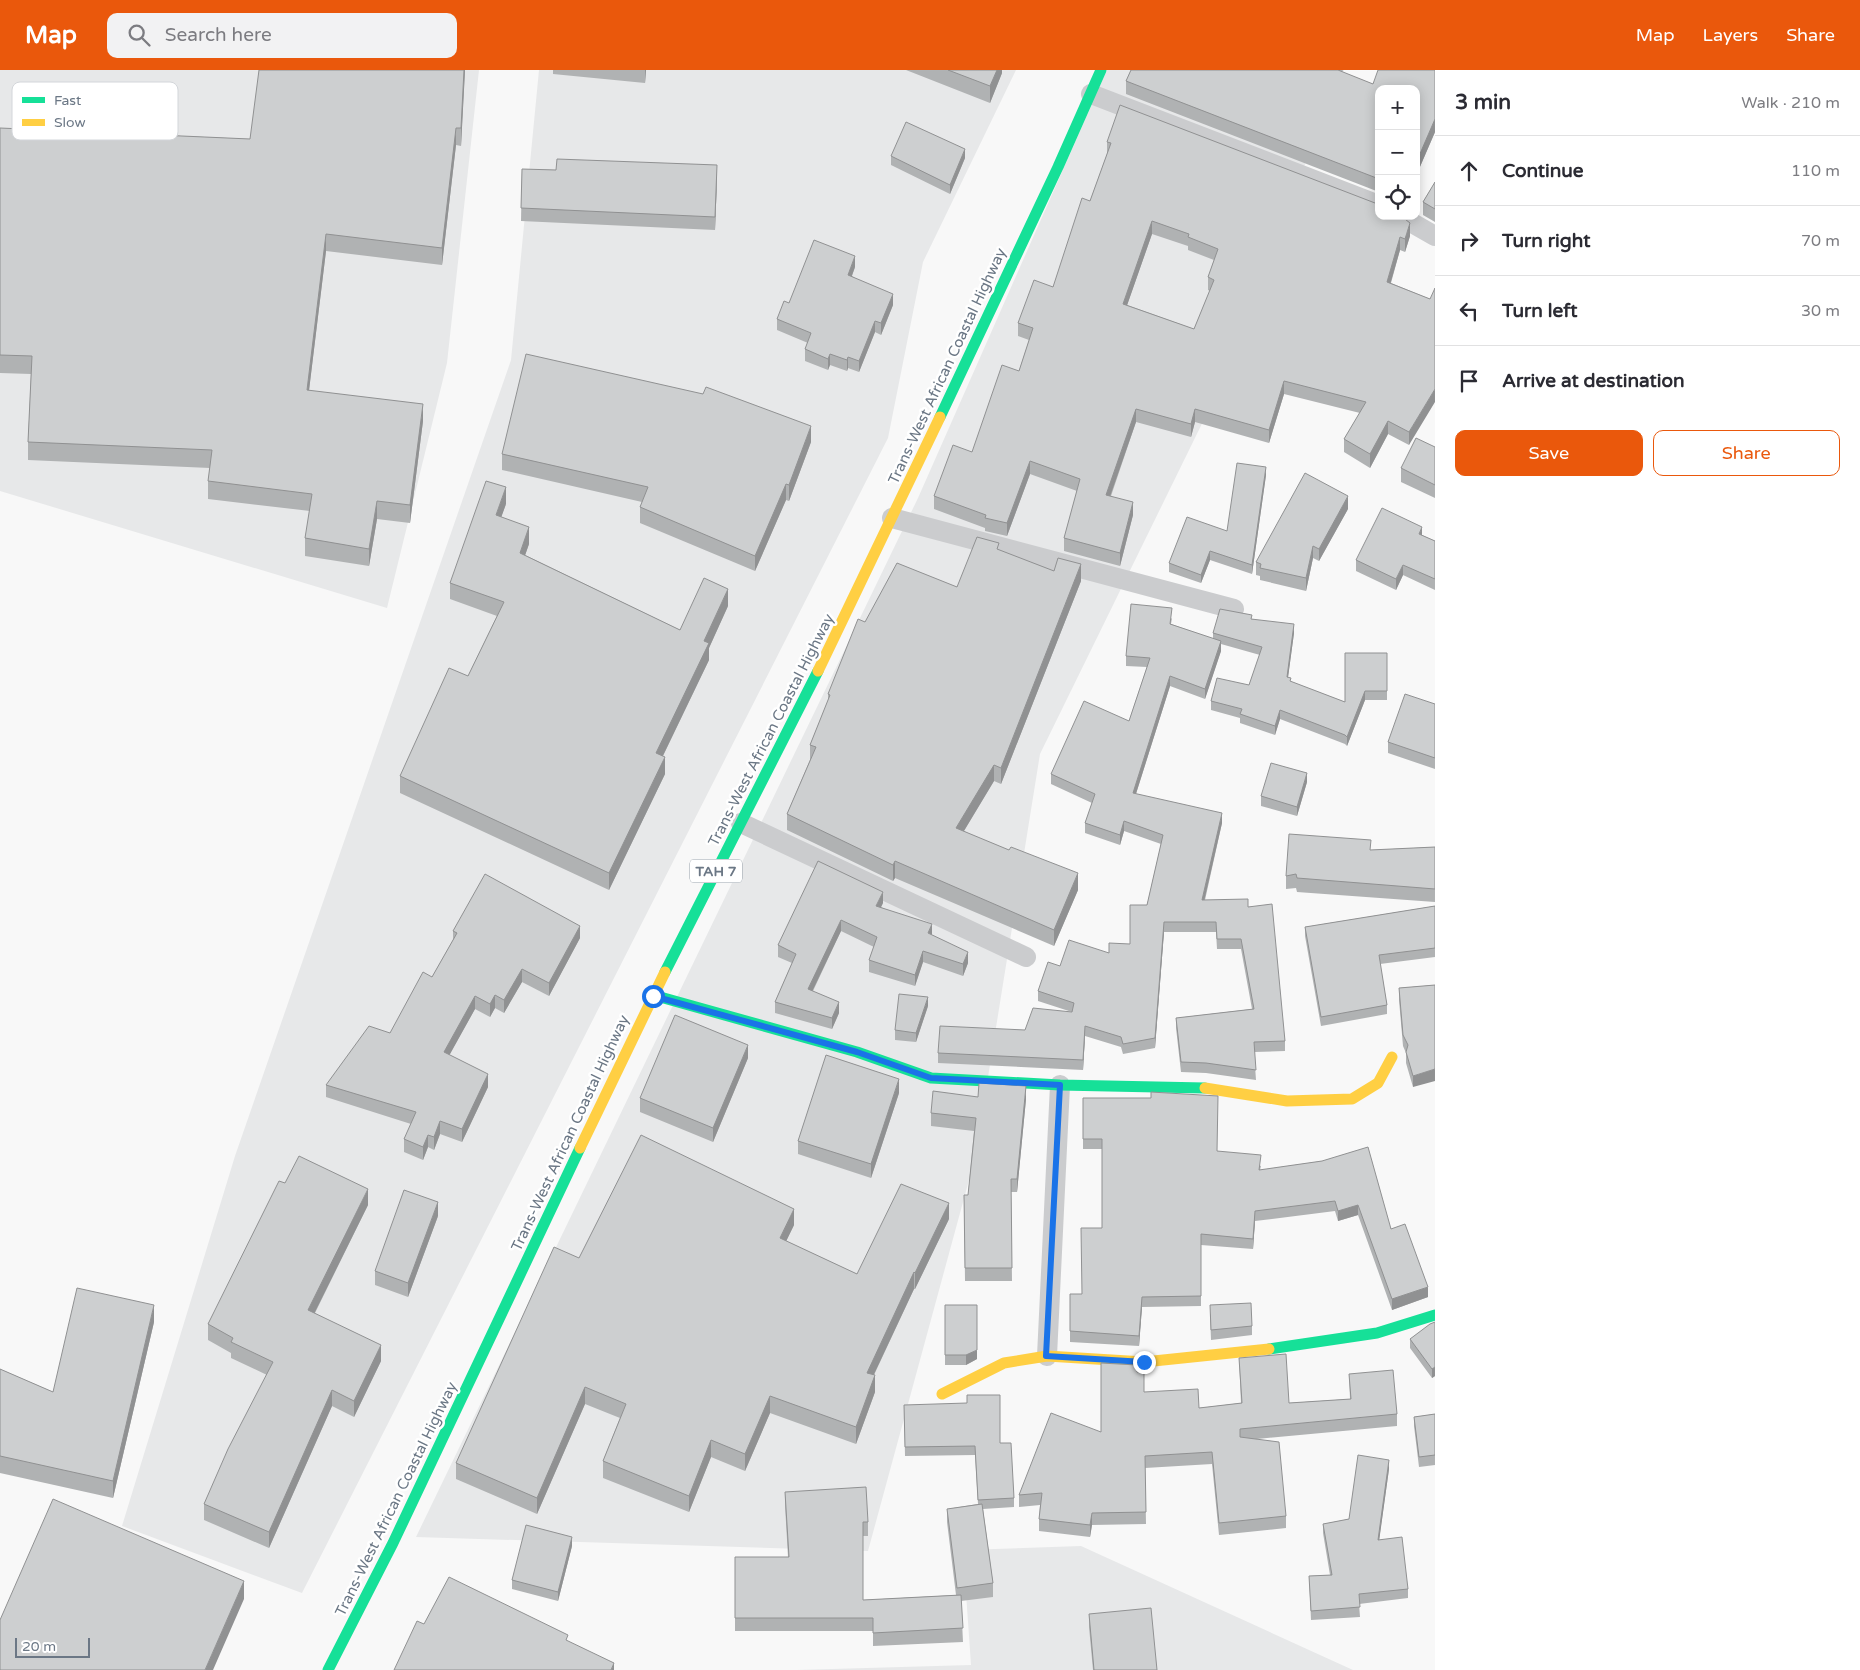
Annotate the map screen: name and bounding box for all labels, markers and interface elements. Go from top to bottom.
search box [107,13,457,58]
text: Map [25,21,77,50]
icon: search [125,21,153,49]
text: Search here [165,24,272,46]
text: Map [1636,24,1675,46]
text: Layers [1703,24,1758,46]
text: Share [1786,24,1835,46]
legend [12,82,178,140]
map controls [1375,85,1420,220]
button: + [1375,85,1420,130]
text: 3 min [1455,90,1511,115]
text: Fast [54,92,82,109]
text: Walk · 210 m [1741,93,1840,113]
text: Slow [54,114,86,131]
button: − [1375,130,1420,175]
icon: ahead [1455,157,1483,185]
text: Continue [1502,160,1584,182]
text: 110 m [1791,161,1840,181]
button: locate [1375,175,1420,220]
icon: right [1455,227,1483,255]
text: Turn right [1502,230,1590,252]
text: 70 m [1801,231,1840,251]
street label: Trans-West African Coastal Highway [884,245,1010,487]
icon: left [1455,297,1483,325]
text: Turn left [1502,300,1578,322]
text: 30 m [1801,301,1840,321]
icon: arrive [1455,367,1483,395]
text: Arrive at destination [1502,370,1685,392]
button: Save [1455,430,1643,476]
button: Share [1653,430,1840,476]
street label: Trans-West African Coastal Highway [704,611,838,849]
road number: TAH 7 [690,859,742,882]
route start [642,985,665,1008]
street label: Trans-West African Coastal Highway [507,1012,633,1254]
route end [1133,1351,1156,1374]
street label: Trans-West African Coastal Highway [331,1379,461,1619]
scale bar [15,1635,90,1658]
text: 20 m [22,1638,56,1655]

